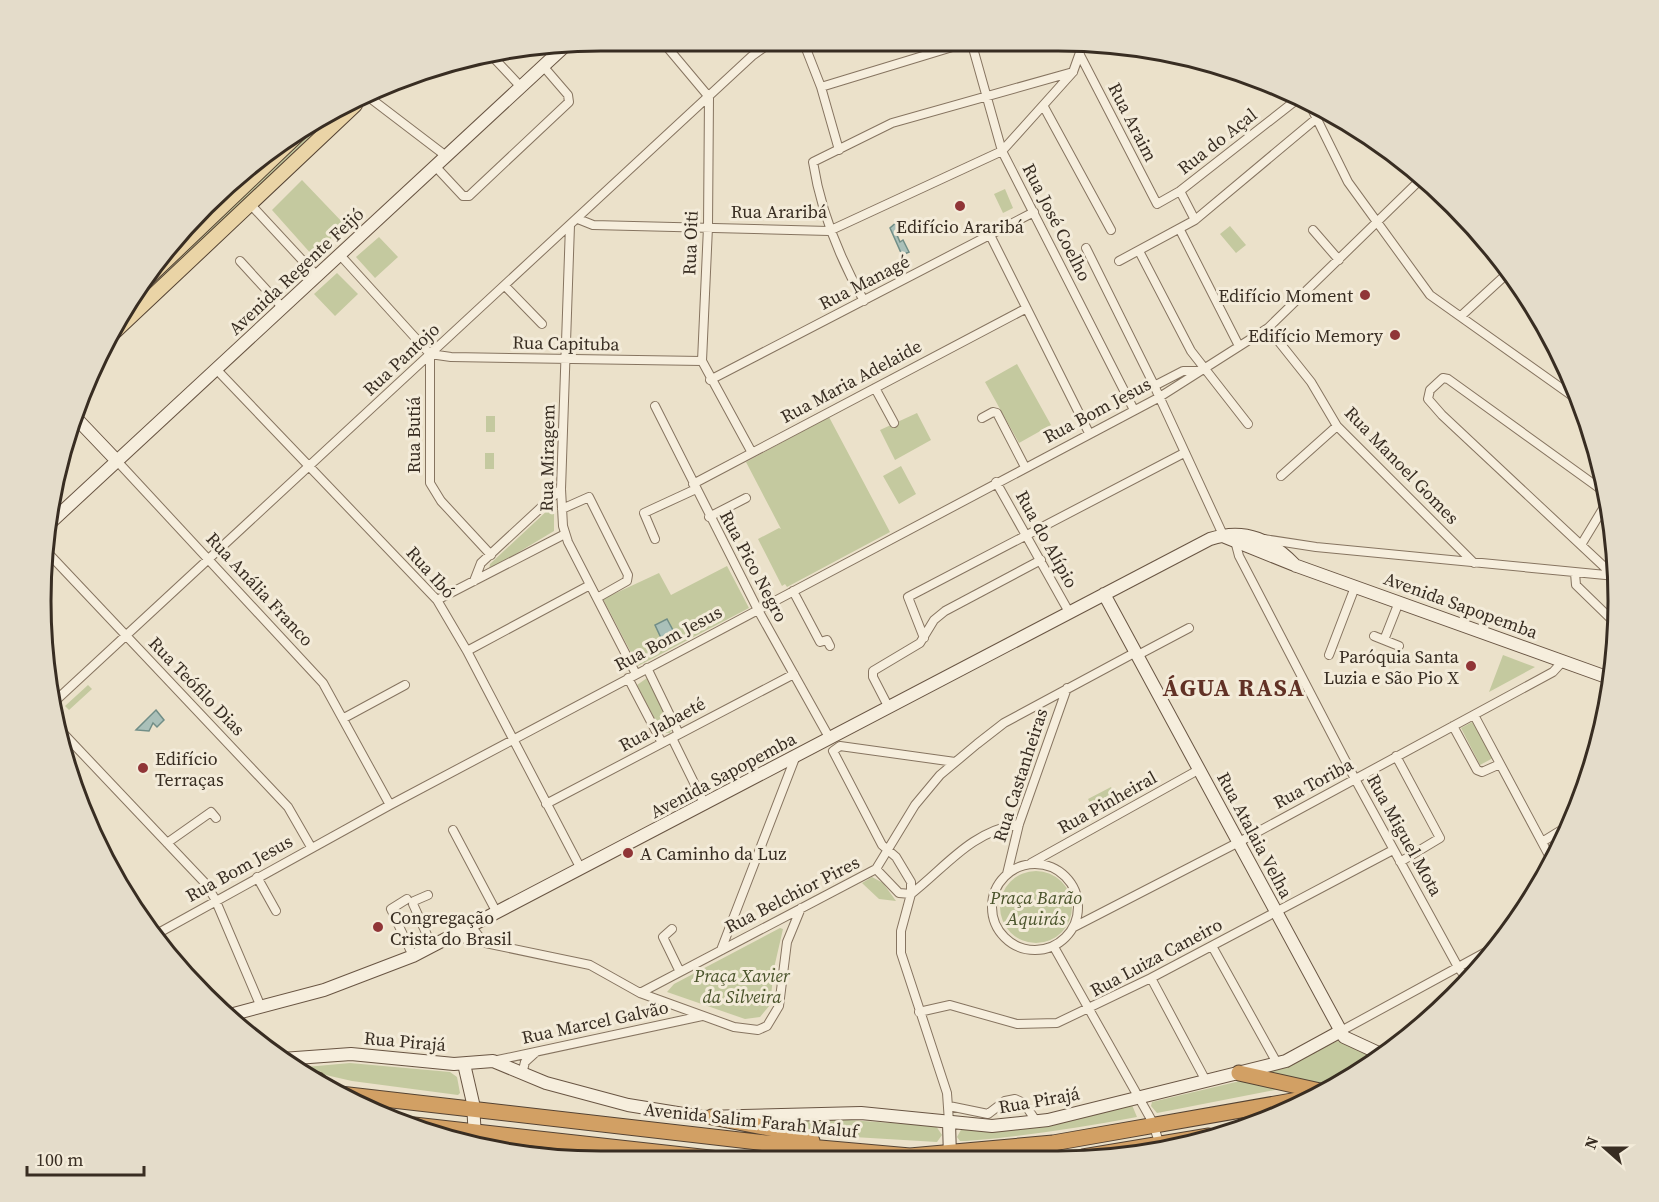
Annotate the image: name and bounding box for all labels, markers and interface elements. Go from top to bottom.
street label: Rua Araim [1102,78,1164,166]
street label: Rua do Açal [1172,102,1262,180]
street label: Rua José Coelho [1017,159,1097,285]
street label: Rua Araribá [731,199,828,224]
marker: Edifício Araribá [953,199,967,213]
street label: Avenida Regente Feijó [223,202,369,340]
street label: Rua Oiti [676,210,704,276]
place label: Edifício Araribá [896,214,1025,239]
street label: Rua Managé [814,248,914,316]
place label: Edifício Moment [1218,283,1353,308]
marker: Edifício Moment [1358,288,1372,302]
street label: Rua Pantojo [357,317,445,401]
place label: Edifício Memory [1248,323,1384,348]
marker: Edifício Memory [1388,328,1402,342]
street label: Rua Capituba [512,330,621,356]
street label: Rua Maria Adelaide [776,333,926,429]
street label: Rua Bom Jesus [1039,371,1155,449]
street label: Rua Butiá [401,396,426,474]
street label: Rua Manoel Gomes [1339,401,1465,530]
street label: Rua Miragem [534,404,560,512]
street label: Rua do Alípio [1010,486,1084,592]
street label: Rua Pico Negro [714,506,794,626]
street label: Rua Anália Franco [201,527,320,652]
street label: Rua Ibó [401,540,461,604]
street label: Avenida Sapopemba [1381,566,1542,645]
street label: Rua Bom Jesus [610,599,726,677]
street label: Rua Teófilo Dias [143,631,251,741]
place label: Paróquia Santa Luzia e São Pio X [1324,644,1460,690]
marker: Paróquia Santa Luzia e São Pio X [1464,659,1478,673]
district label: ÁGUA RASA [1163,671,1305,704]
street label: Rua Jabaeté [614,691,710,757]
street label: Rua Castanheiras [987,705,1053,845]
street label: Avenida Sapopemba [646,726,801,824]
place label: Edifício Terraças [155,746,224,792]
street label: Rua Toriba [1269,751,1358,814]
marker: Edifício Terraças [136,761,150,775]
street label: Rua Pinheiral [1053,764,1161,840]
street label: Rua Atalaia Velha [1211,767,1299,903]
street label: Rua Miguel Mota [1361,770,1449,901]
street label: Rua Bom Jesus [181,828,297,908]
place label: A Caminho da Luz [640,841,786,866]
marker: A Caminho da Luz [621,846,635,860]
street label: Rua Belchior Pires [720,849,864,939]
park label: Praça Barão Aquirás [989,885,1082,931]
place label: Congregação Crista do Brasil [390,905,512,951]
street label: Rua Luiza Caneiro [1086,912,1227,1002]
marker: Congregação Crista do Brasil [371,920,385,934]
park label: Praça Xavier da Silveira [693,963,791,1009]
street label: Rua Marcel Galvão [519,994,671,1050]
street label: Rua Pirajá [363,1025,448,1057]
street label: Rua Pirajá [996,1080,1082,1119]
street label: Avenida Salim Farah Maluf [643,1096,861,1144]
north arrow [1575,1118,1635,1178]
text: N [1579,1133,1603,1152]
scale bar [27,1139,144,1177]
text: 100 m [36,1147,83,1172]

